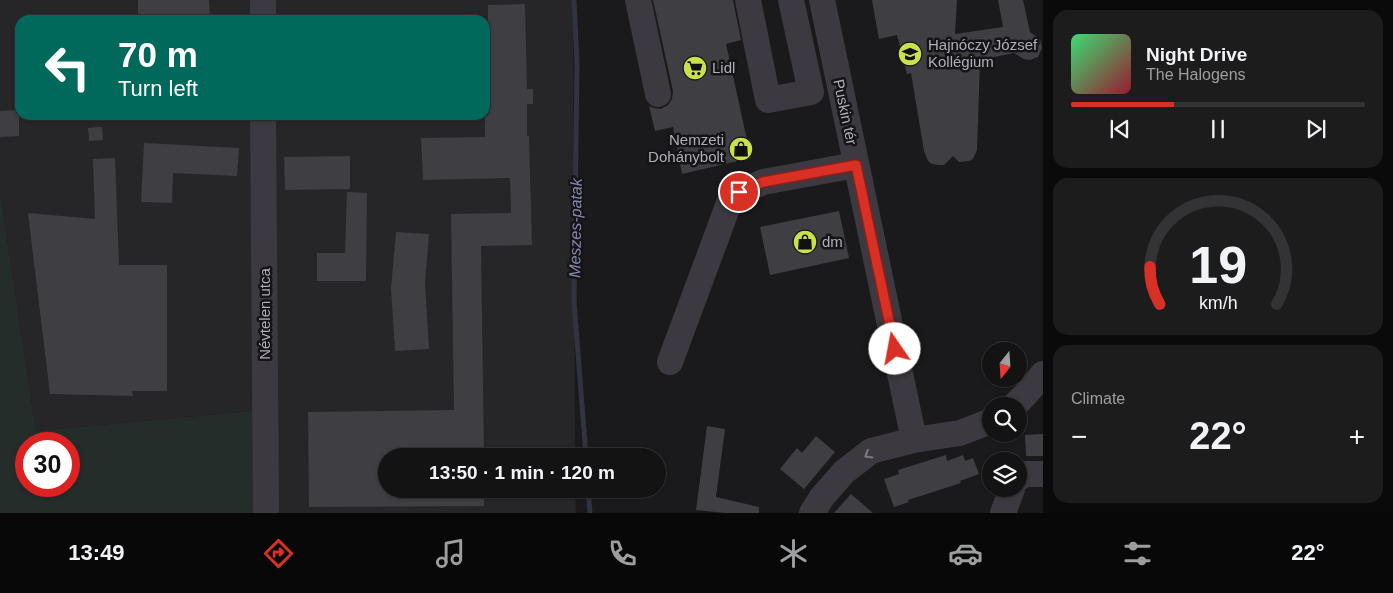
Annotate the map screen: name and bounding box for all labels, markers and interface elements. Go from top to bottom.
icon: left [35,35,100,100]
text: 70 m [118,35,198,74]
place label: Hajnóczy József Kollégium [928,36,1038,70]
school or university icon: Hajnóczy József Kollégium [897,41,923,67]
text: Night Drive [1146,44,1247,65]
supermarket icon: Lidl [682,55,708,81]
place label: Lidl [712,59,735,76]
text: The Halogens [1146,66,1246,83]
text: Turn left [118,76,198,101]
street label: Puskin tér [830,78,861,146]
icon: previous [1106,115,1134,143]
icon: pause [1204,115,1232,143]
icon: next [1302,115,1330,143]
place label: Nemzeti Dohánybolt [648,131,725,165]
shop icon: Nemzeti Dohánybolt [728,136,754,162]
pin [718,171,760,213]
water label: Meszes-patak [566,177,585,278]
icon: arrive [725,178,753,206]
shop icon: dm [792,229,818,255]
place label: dm [822,233,843,250]
text: 19 [1189,236,1247,294]
street label: Névtelen utca [256,267,273,360]
text: km/h [1199,293,1237,313]
position arrow [868,322,920,374]
north arrow [982,342,1028,388]
map controls [982,342,1027,497]
text: Climate [1071,390,1125,407]
button: search [982,397,1027,442]
text: 22° [1189,415,1247,457]
text: − [1071,421,1087,452]
text: + [1349,421,1365,452]
speed limit sign: 30 [15,432,80,497]
one-way arrow [865,448,874,458]
button: layers [982,452,1027,497]
text: 13:50 · 1 min · 120 m [429,462,615,483]
icon: directions [261,536,296,571]
icon: music [433,536,468,571]
icon: phone [605,536,640,571]
icon: climate [776,536,811,571]
icon: car [948,536,983,571]
icon: filters [1120,536,1155,571]
text: 13:49 [68,540,125,565]
text: 22° [1291,540,1325,565]

